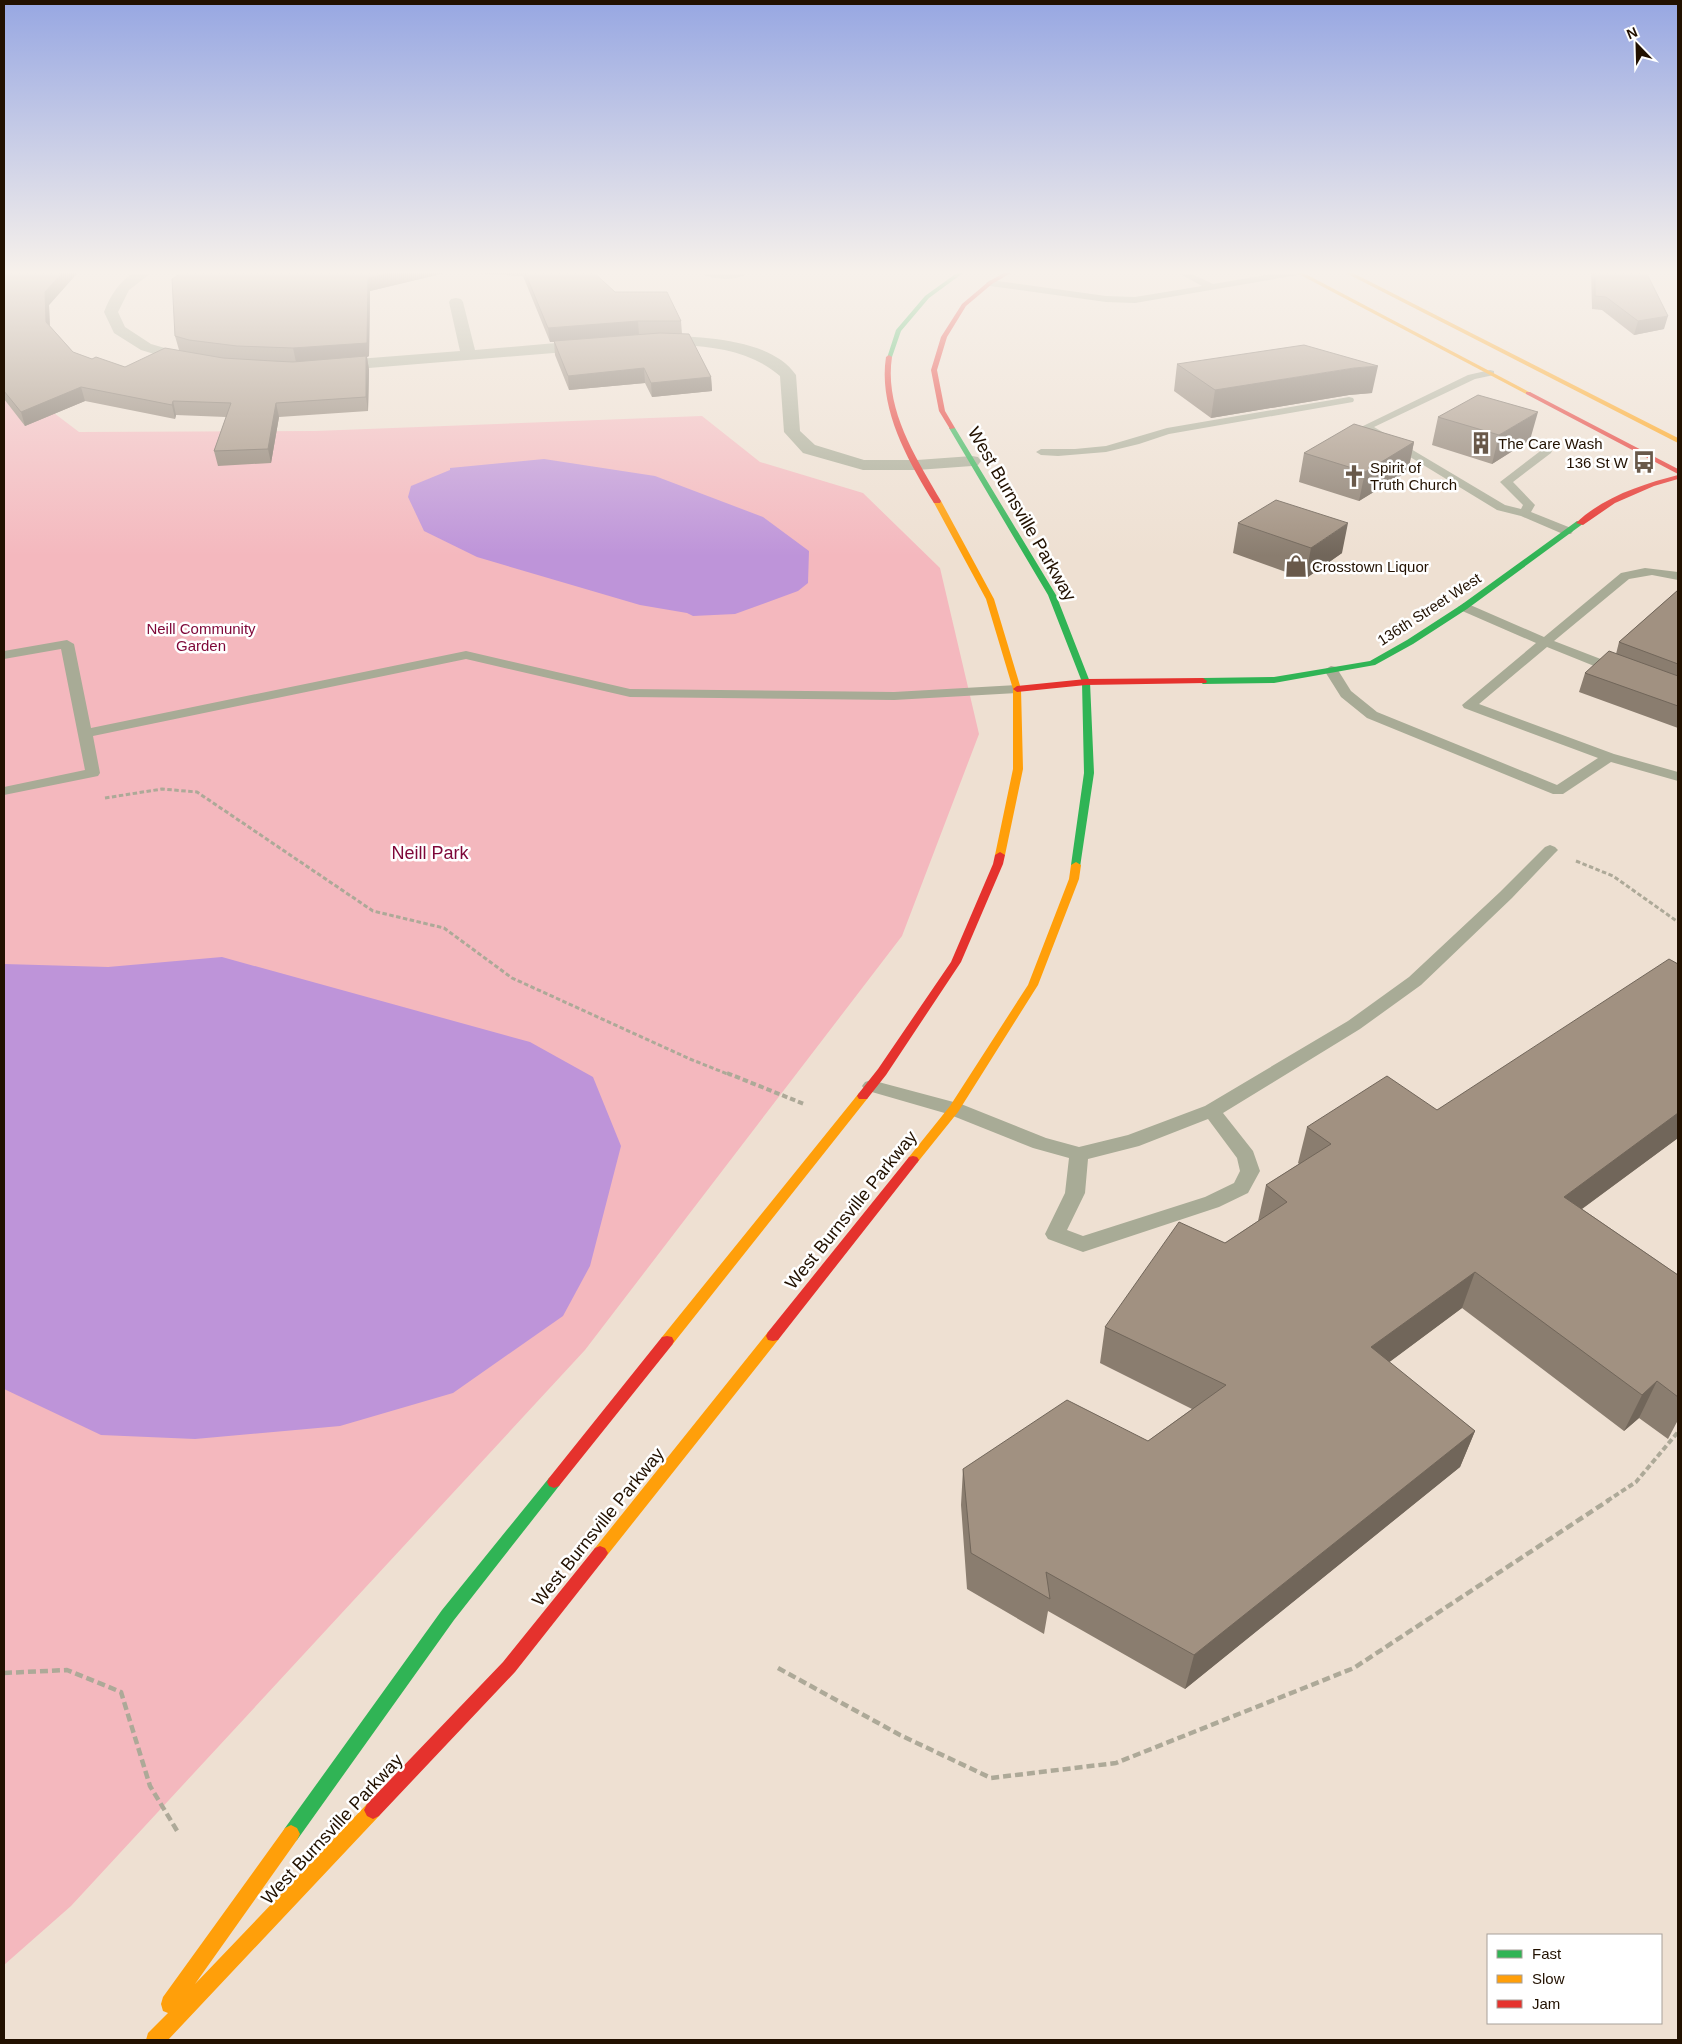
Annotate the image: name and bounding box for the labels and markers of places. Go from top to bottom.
building icon: The Care Wash [1468,430,1494,456]
place label: The Care Wash [1498,435,1602,452]
bus stop icon: 136 St W [1631,449,1657,475]
place label: 136 St W [1566,454,1629,471]
place label: Spirit of Truth Church [1370,459,1457,493]
church icon: Spirit of Truth Church [1341,463,1367,489]
shop icon: Crosstown Liquor [1283,553,1309,579]
place label: Crosstown Liquor [1312,558,1429,575]

